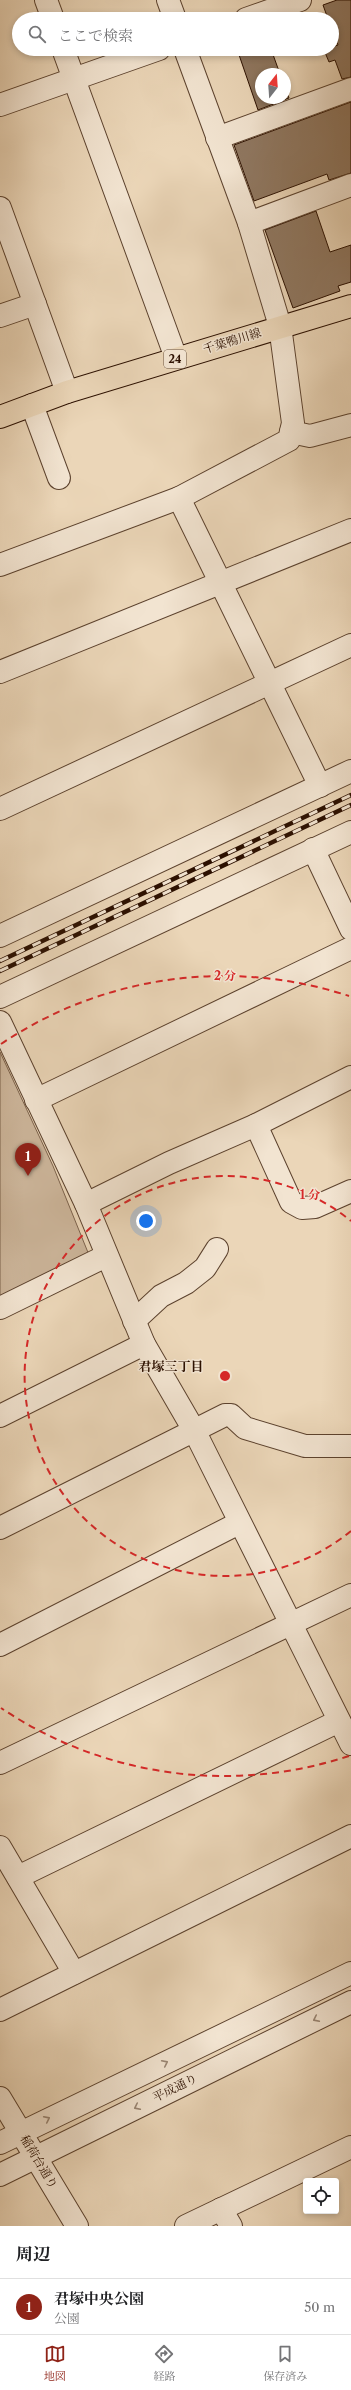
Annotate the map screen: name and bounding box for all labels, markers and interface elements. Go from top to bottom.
search box [12,12,339,56]
icon: search [26,23,48,45]
text: ここで検索 [58,26,133,45]
north arrow [255,68,291,104]
street label: 千葉鴨川線 [201,325,263,356]
road number: 24 [164,350,186,368]
text: 2 分 [214,968,236,983]
pin: 1 [15,1143,41,1176]
text: 1 分 [300,1187,320,1202]
your location [136,1211,156,1231]
district label: 君塚三丁目 [138,1358,204,1374]
centre of rings [218,1369,232,1383]
one-way arrow [313,2014,320,2022]
one-way arrow [160,2060,168,2068]
street label: 平成通り [150,2070,200,2105]
one-way arrow [133,2102,141,2110]
one-way arrow [43,2116,51,2124]
street label: 稲荷台通り [18,2132,61,2191]
map controls [303,2178,339,2214]
button: locate [303,2178,339,2214]
text: 周辺 [16,2244,50,2264]
text: 君塚中央公園 [54,2289,144,2308]
text: 1 [26,2299,32,2315]
text: 50 m [304,2299,335,2315]
text: 公園 [54,2310,80,2326]
tab: 地図 [44,2343,66,2383]
tab: 経路 [153,2343,175,2383]
tab: 保存済み [263,2343,307,2383]

